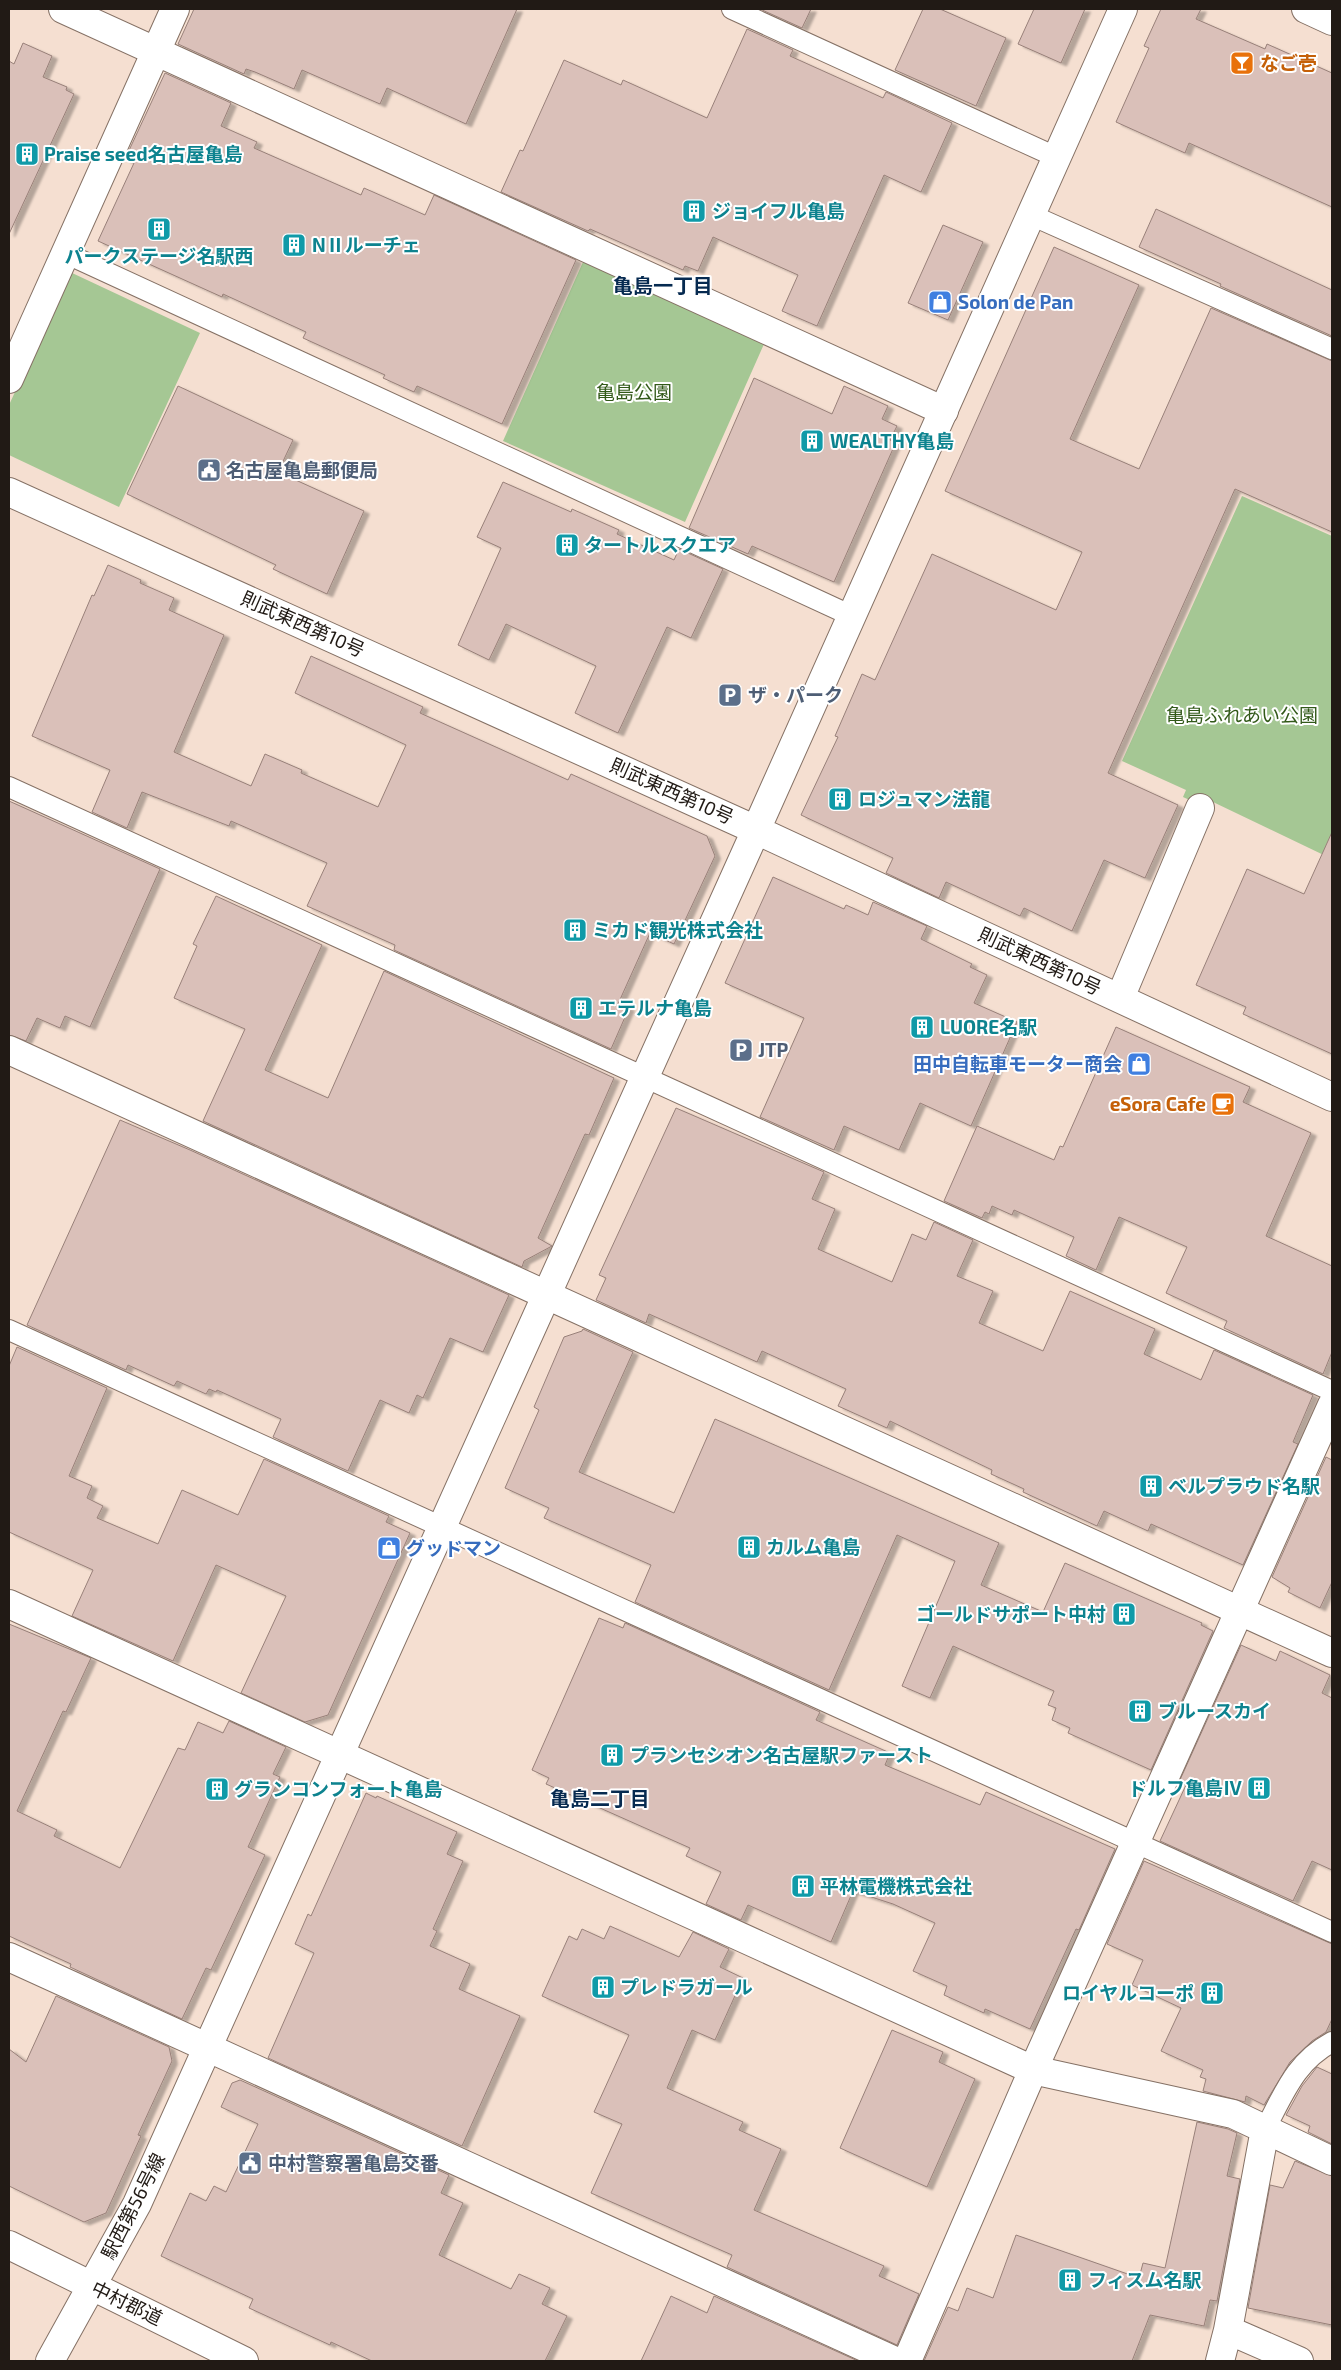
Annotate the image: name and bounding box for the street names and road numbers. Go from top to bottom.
street label: 則武東西第10号 [238,586,369,661]
street label: 則武東西第10号 [607,753,738,828]
street label: 則武東西第10号 [975,922,1105,999]
street label: 駅西第56号線 [96,2149,169,2263]
street label: 中村郡道 [88,2276,166,2330]

